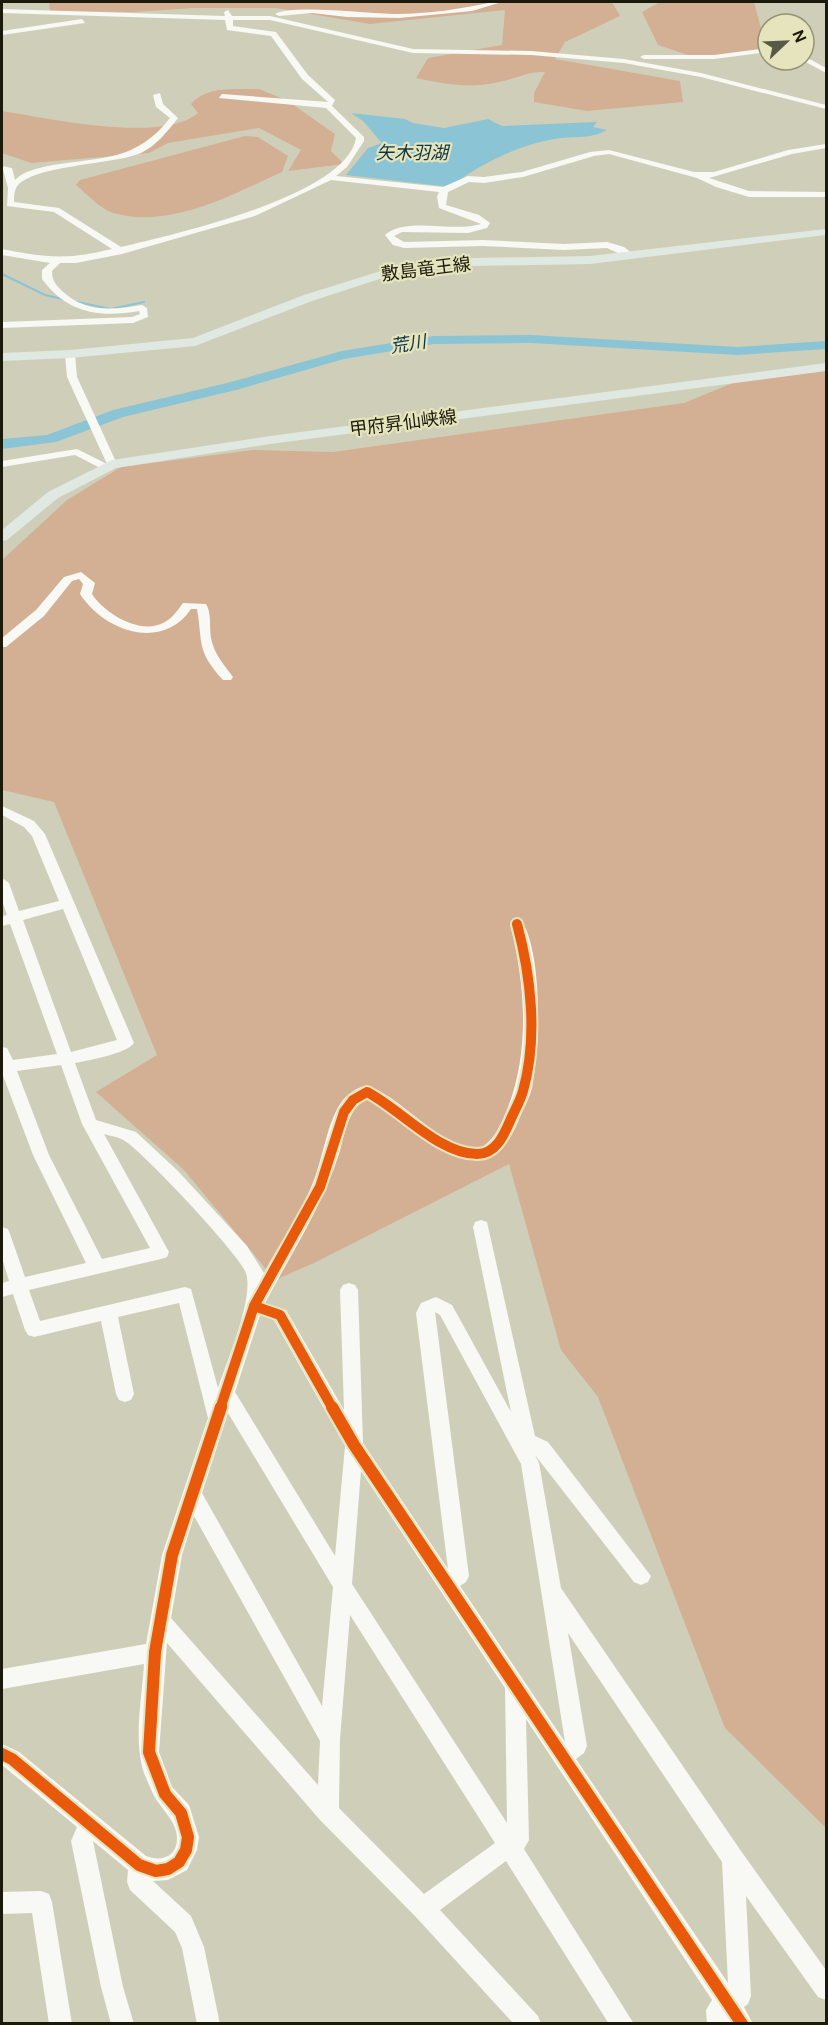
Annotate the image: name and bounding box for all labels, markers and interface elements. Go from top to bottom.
north arrow [756,12,816,72]
text: N [787,27,811,46]
water label: 矢木羽湖 [376,141,451,165]
street label: 敷島竜王線 [380,252,472,286]
water label: 荒川 [388,329,430,359]
street label: 甲府昇仙峡線 [348,405,458,441]

